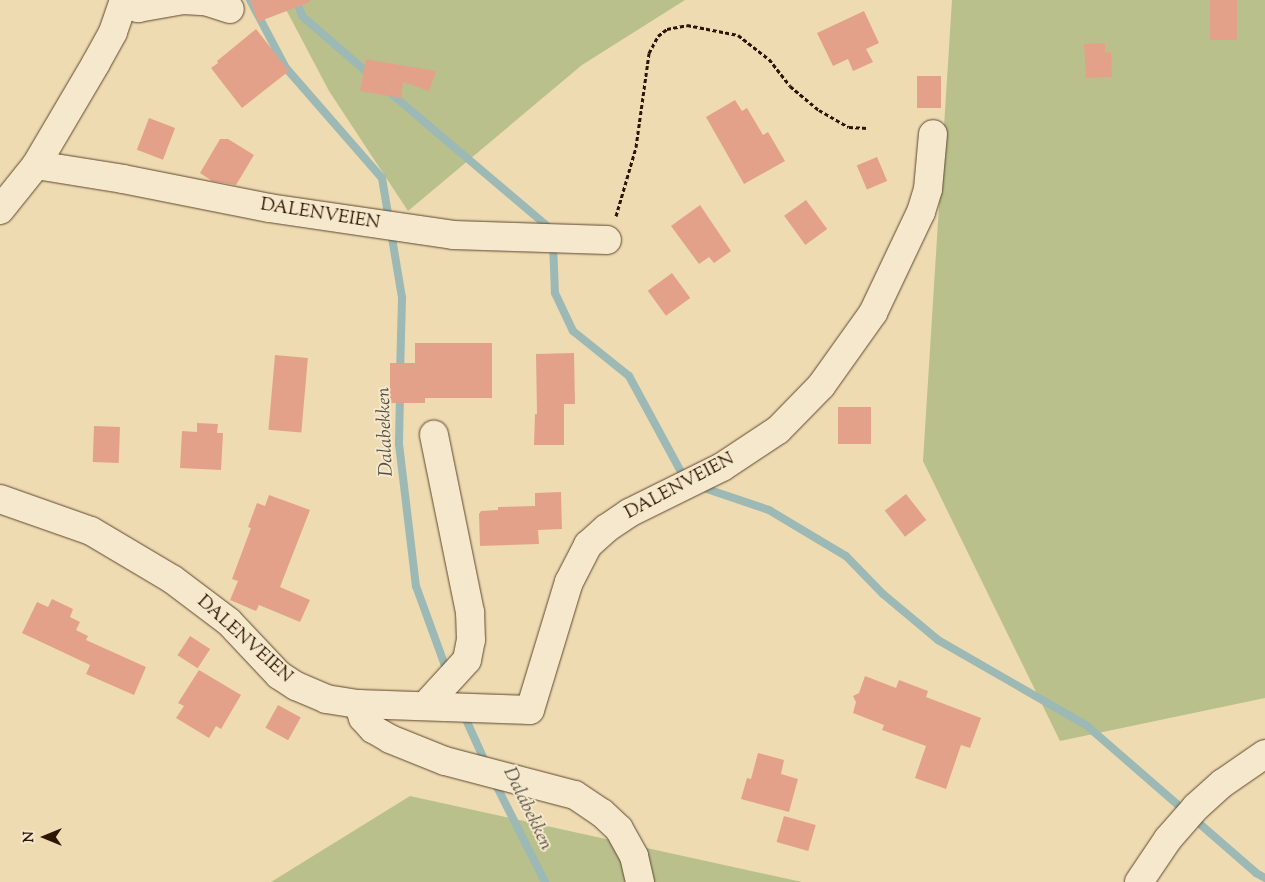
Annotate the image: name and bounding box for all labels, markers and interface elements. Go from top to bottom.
street label: DALENVEIEN [259,195,381,235]
water label: Dalabekken [373,387,399,477]
street label: DALENVEIEN [622,449,738,525]
street label: DALENVEIEN [192,592,296,688]
water label: Dalabekken [497,764,557,854]
north arrow [20,812,70,862]
text: N [20,831,40,843]

